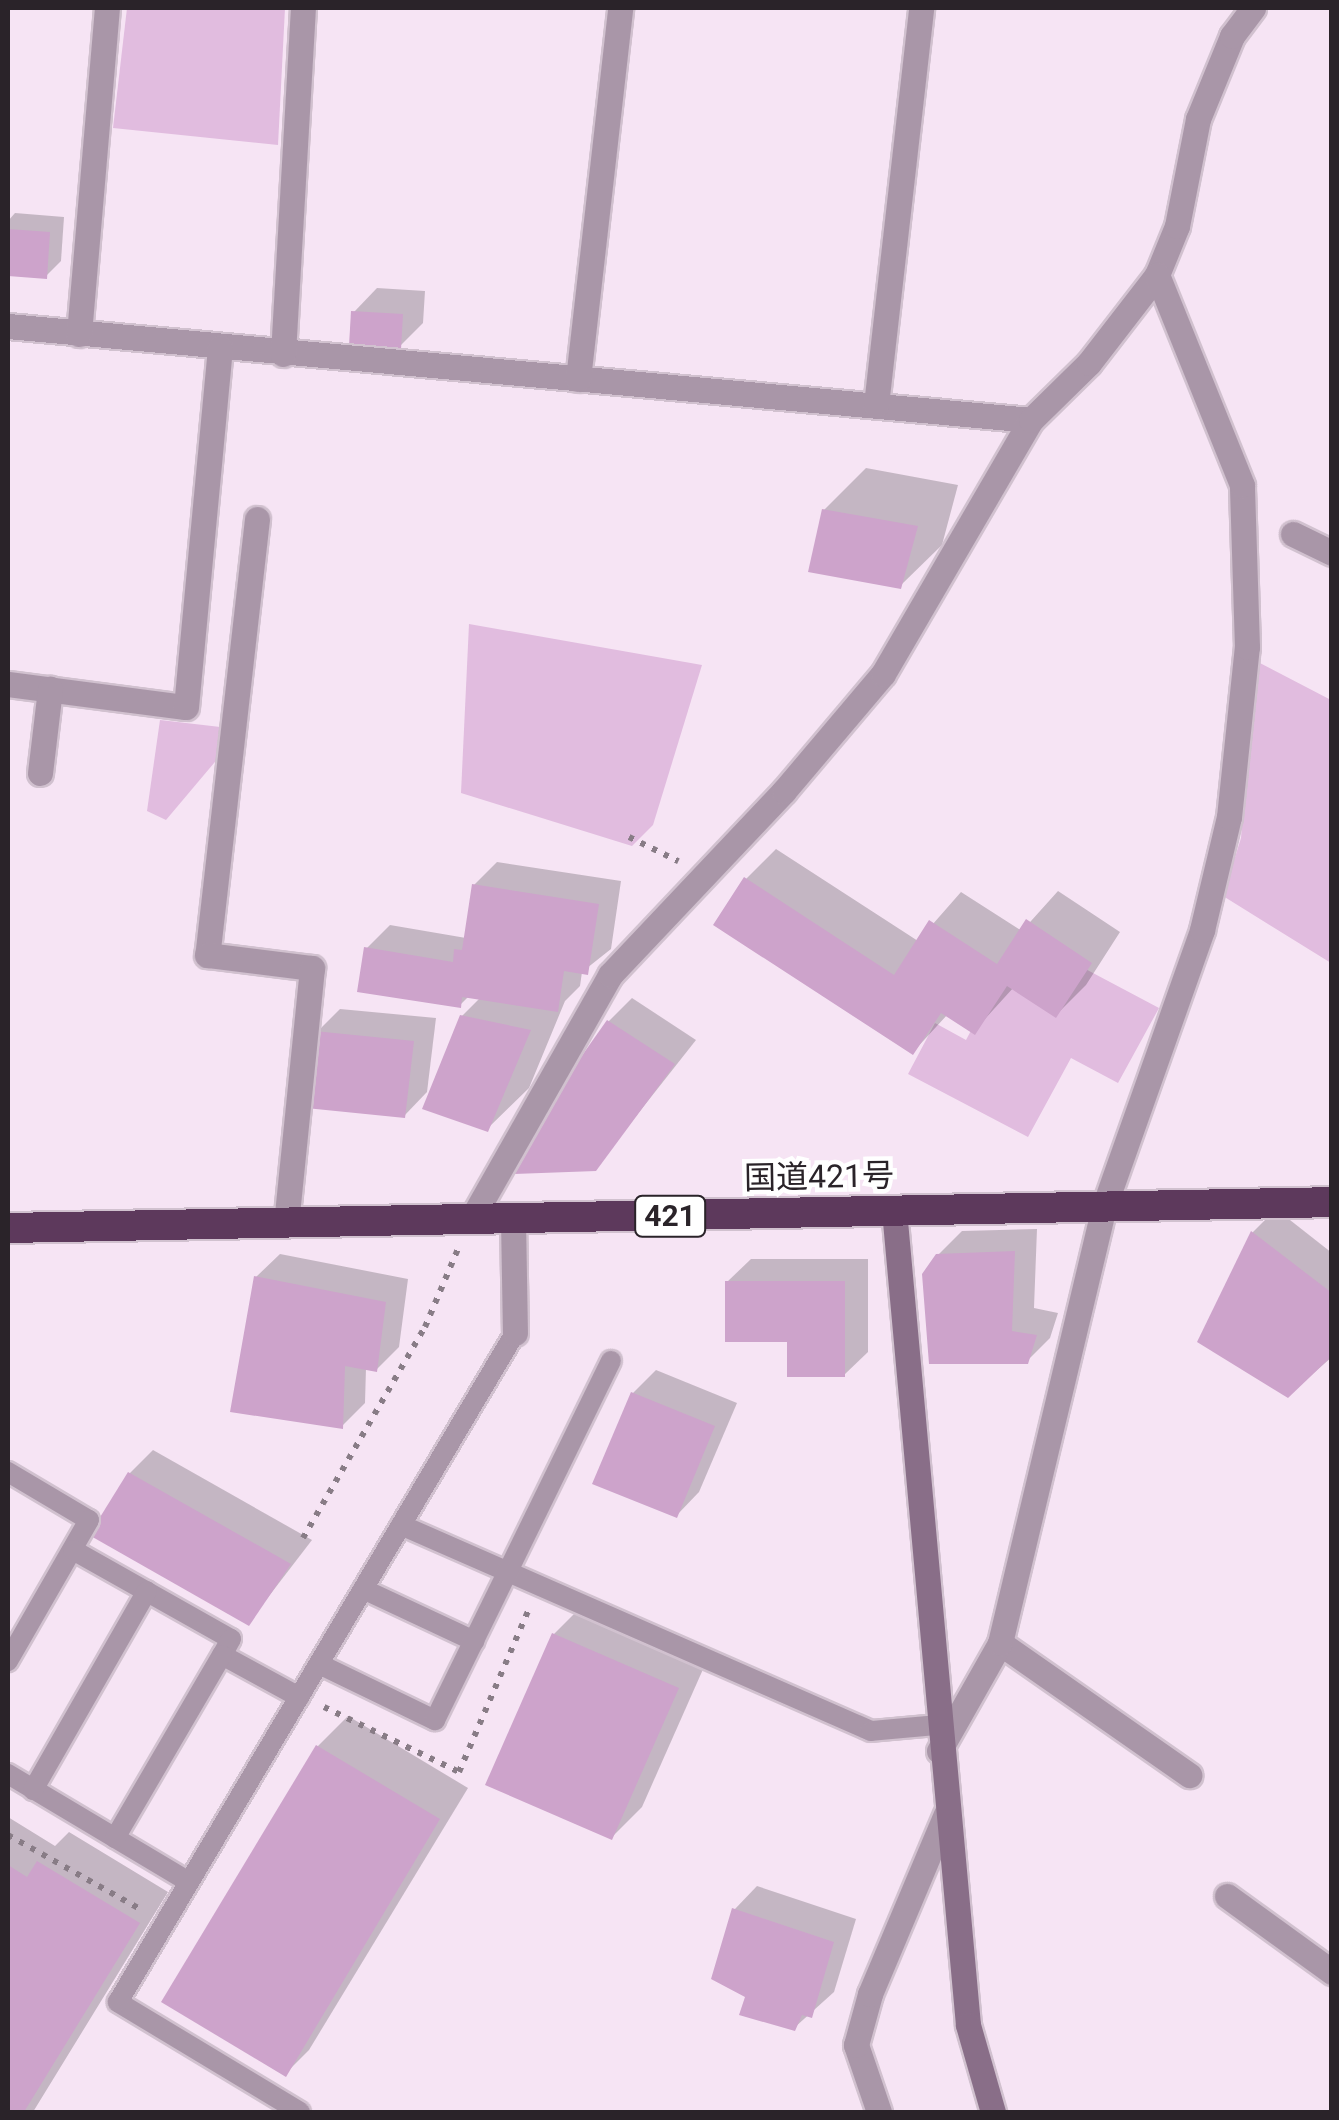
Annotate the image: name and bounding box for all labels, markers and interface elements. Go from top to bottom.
street label: 国道421号 [744,1156,894,1198]
road number: 421 [632,1191,708,1241]

